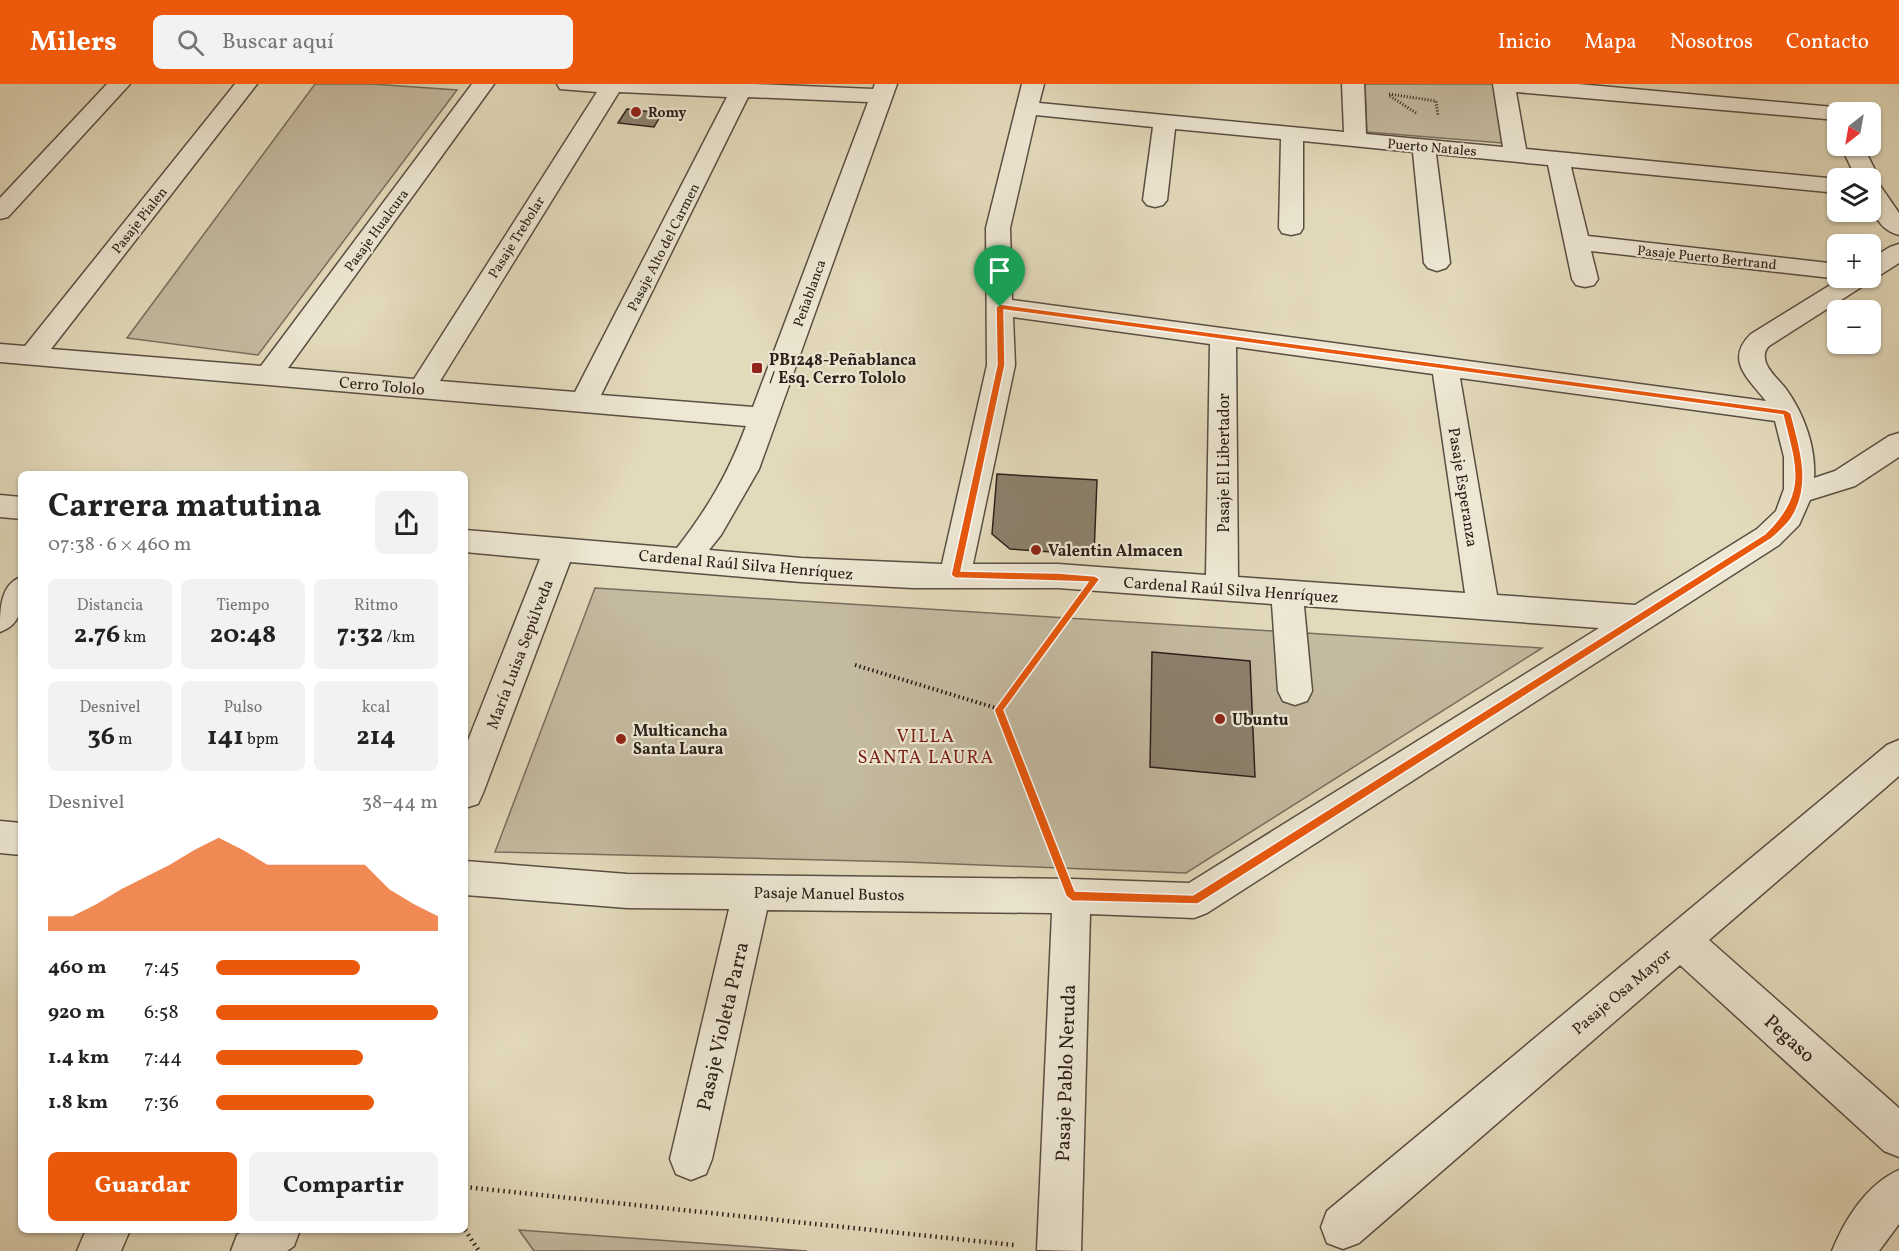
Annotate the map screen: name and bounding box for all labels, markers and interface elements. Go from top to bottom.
search box [153,15,573,69]
text: Milers [30,23,117,62]
icon: search [174,26,207,59]
text: Buscar aquí [222,27,334,58]
text: Inicio [1498,28,1551,57]
text: Mapa [1584,28,1637,57]
text: Nosotros [1670,28,1753,57]
text: Contacto [1786,28,1869,57]
north arrow [1827,102,1881,156]
map controls [1827,102,1881,354]
place label: Romy [648,104,686,123]
marker: Romy [629,105,643,119]
street label: Puerto Natales [1387,135,1477,162]
button: layers [1827,168,1881,222]
street label: Pasaje Alto del Carmen [624,180,705,315]
street label: Pasaje Pialen [108,184,172,258]
street label: Pasaje Hualcura [341,186,414,276]
street label: Pasaje Trebolar [485,193,550,282]
button: + [1827,234,1881,288]
street label: Pasaje Puerto Bertrand [1636,242,1778,275]
pin [974,245,1025,307]
icon: arrive [983,254,1016,287]
street label: Peñablanca [789,257,831,330]
button: − [1827,300,1881,354]
place label: PB1248-Peñablanca / Esq. Cerro Tololo [769,350,917,390]
marker: PB1248-Peñablanca / Esq. Cerro Tololo [750,361,764,375]
street label: Cerro Tololo [338,372,425,402]
street label: Pasaje El Libertador [1214,393,1236,533]
street label: Pasaje Esperanza [1442,426,1482,549]
text: Carrera matutina [48,485,322,531]
button: share [375,491,438,554]
text: 07:38 · 6 × 460 m [48,531,191,559]
place label: Valentin Almacen [1048,541,1183,563]
marker: Valentin Almacen [1029,543,1043,557]
street label: Cardenal Raúl Silva Henríquez [638,546,854,586]
street label: Cardenal Raúl Silva Henríquez [1123,573,1339,609]
street label: María Luisa Sepúlveda [482,577,560,733]
text: Distancia [77,595,143,617]
text: Tiempo [217,595,269,617]
text: Ritmo [354,595,398,617]
text: 2.76 [74,617,120,653]
text: 20:48 [210,617,276,653]
text: 7:32 [337,617,383,653]
text: km [120,627,146,649]
text: /km [383,627,415,649]
text: Desnivel [79,697,141,719]
text: Pulso [224,697,262,719]
text: kcal [362,697,390,719]
place label: Ubuntu [1232,710,1289,732]
marker: Ubuntu [1213,712,1227,726]
text: 36 [88,719,115,755]
text: 141 [207,719,244,755]
text: 214 [356,719,396,755]
place label: Multicancha Santa Laura [633,721,728,761]
district label: VILLA SANTA LAURA [857,725,995,771]
text: m [115,729,132,751]
text: bpm [244,729,279,751]
marker: Multicancha Santa Laura [614,732,628,746]
text: Desnivel [48,789,124,817]
text: 38–44 m [362,789,438,817]
street label: Pasaje Manuel Bustos [753,883,905,907]
street label: Pasaje Violeta Parra [691,939,757,1114]
street label: Pasaje Osa Mayor [1568,944,1677,1041]
text: 460 m [48,954,107,982]
text: 7:45 [144,954,179,982]
street label: Pasaje Pablo Neruda [1050,984,1084,1162]
text: 920 m [48,999,105,1027]
text: 6:58 [144,999,179,1027]
street label: Pegaso [1757,1009,1820,1070]
text: 1.4 km [48,1044,109,1072]
text: 7:44 [144,1044,182,1072]
text: 1.8 km [48,1089,108,1117]
text: 7:36 [144,1089,179,1117]
button: Guardar [48,1152,237,1221]
button: Compartir [249,1152,438,1221]

